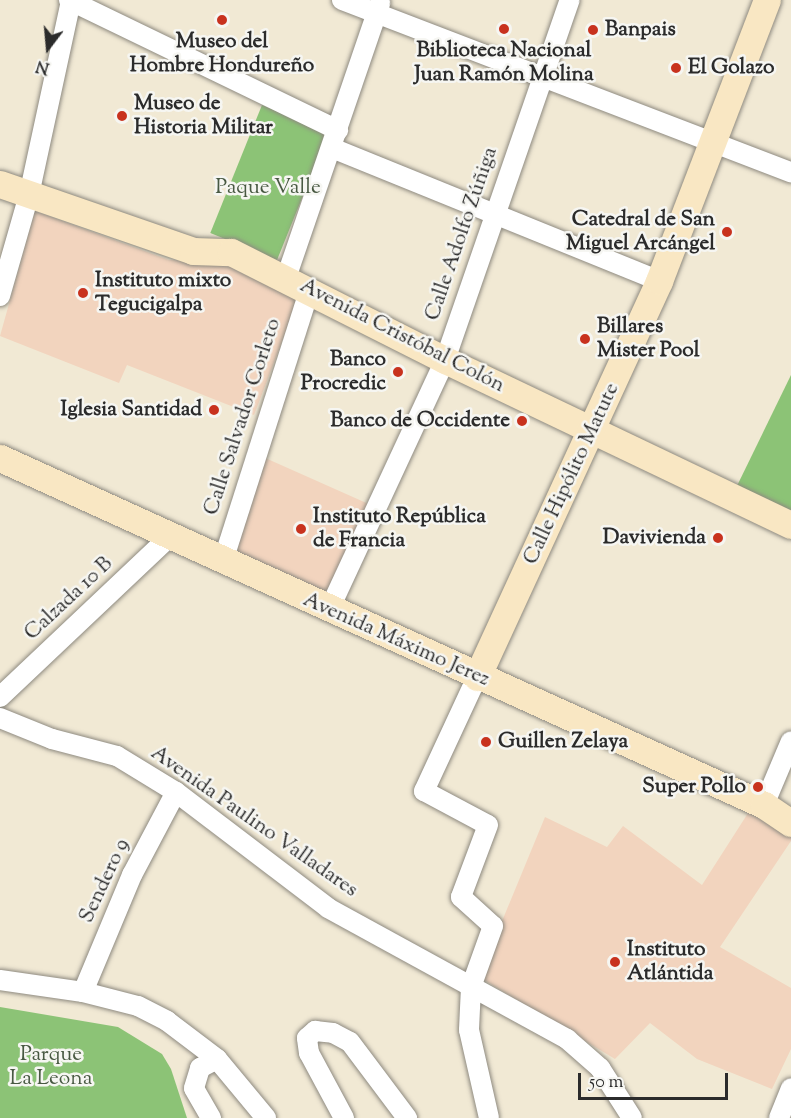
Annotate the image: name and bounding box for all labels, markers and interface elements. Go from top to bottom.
marker: Museo del Hombre Hondureño [215,13,229,27]
place label: Banpais [605,17,676,43]
north arrow [18,18,78,78]
marker: Biblioteca Nacional Juan Ramón Molina [497,22,511,36]
marker: Banpais [586,23,600,37]
place label: Museo del Hombre Hondureño [130,29,314,79]
place label: Biblioteca Nacional Juan Ramón Molina [414,38,594,88]
text: N [34,53,52,79]
place label: El Golazo [688,55,775,81]
marker: El Golazo [669,61,683,75]
place label: Museo de Historia Militar [134,91,273,141]
marker: Museo de Historia Militar [115,109,129,123]
street label: Calle Adolfo Zúñiga [420,144,504,324]
park label: Paque Valle [215,175,321,201]
place label: Catedral de San Miguel Arcángel [566,207,715,257]
marker: Catedral de San Miguel Arcángel [720,225,734,239]
place label: Instituto mixto Tegucigalpa [95,268,231,318]
street label: Avenida Cristóbal Colón [295,273,509,399]
marker: Instituto mixto Tegucigalpa [76,286,90,300]
place label: Billares Mister Pool [597,314,700,364]
street label: Calle Salvador Corleto [199,315,287,519]
marker: Billares Mister Pool [578,332,592,346]
place label: Banco Procredic [301,347,386,397]
marker: Banco Procredic [391,365,405,379]
street label: Calle Hipólito Matute [519,379,625,569]
place label: Iglesia Santidad [61,397,202,423]
marker: Iglesia Santidad [207,403,221,417]
place label: Banco de Occidente [330,408,510,434]
marker: Banco de Occidente [515,414,529,428]
place label: Instituto República de Francia [313,504,486,554]
marker: Instituto República de Francia [294,522,308,536]
place label: Davivienda [603,525,706,551]
marker: Davivienda [711,531,725,545]
street label: Calzada 10 B [20,552,118,646]
street label: Avenida Máximo Jerez [299,588,493,692]
place label: Guillen Zelaya [498,729,628,755]
marker: Guillen Zelaya [479,735,493,749]
street label: Avenida Paulino Valladares [146,741,362,903]
place label: Super Pollo [642,774,746,800]
marker: Super Pollo [751,780,765,794]
street label: Sendero 9 [75,835,135,927]
place label: Instituto Atlántida [627,937,713,987]
marker: Instituto Atlántida [608,955,622,969]
park label: Parque La Leona [10,1042,92,1092]
scale bar [581,1061,731,1099]
text: 50 m [589,1070,623,1096]

